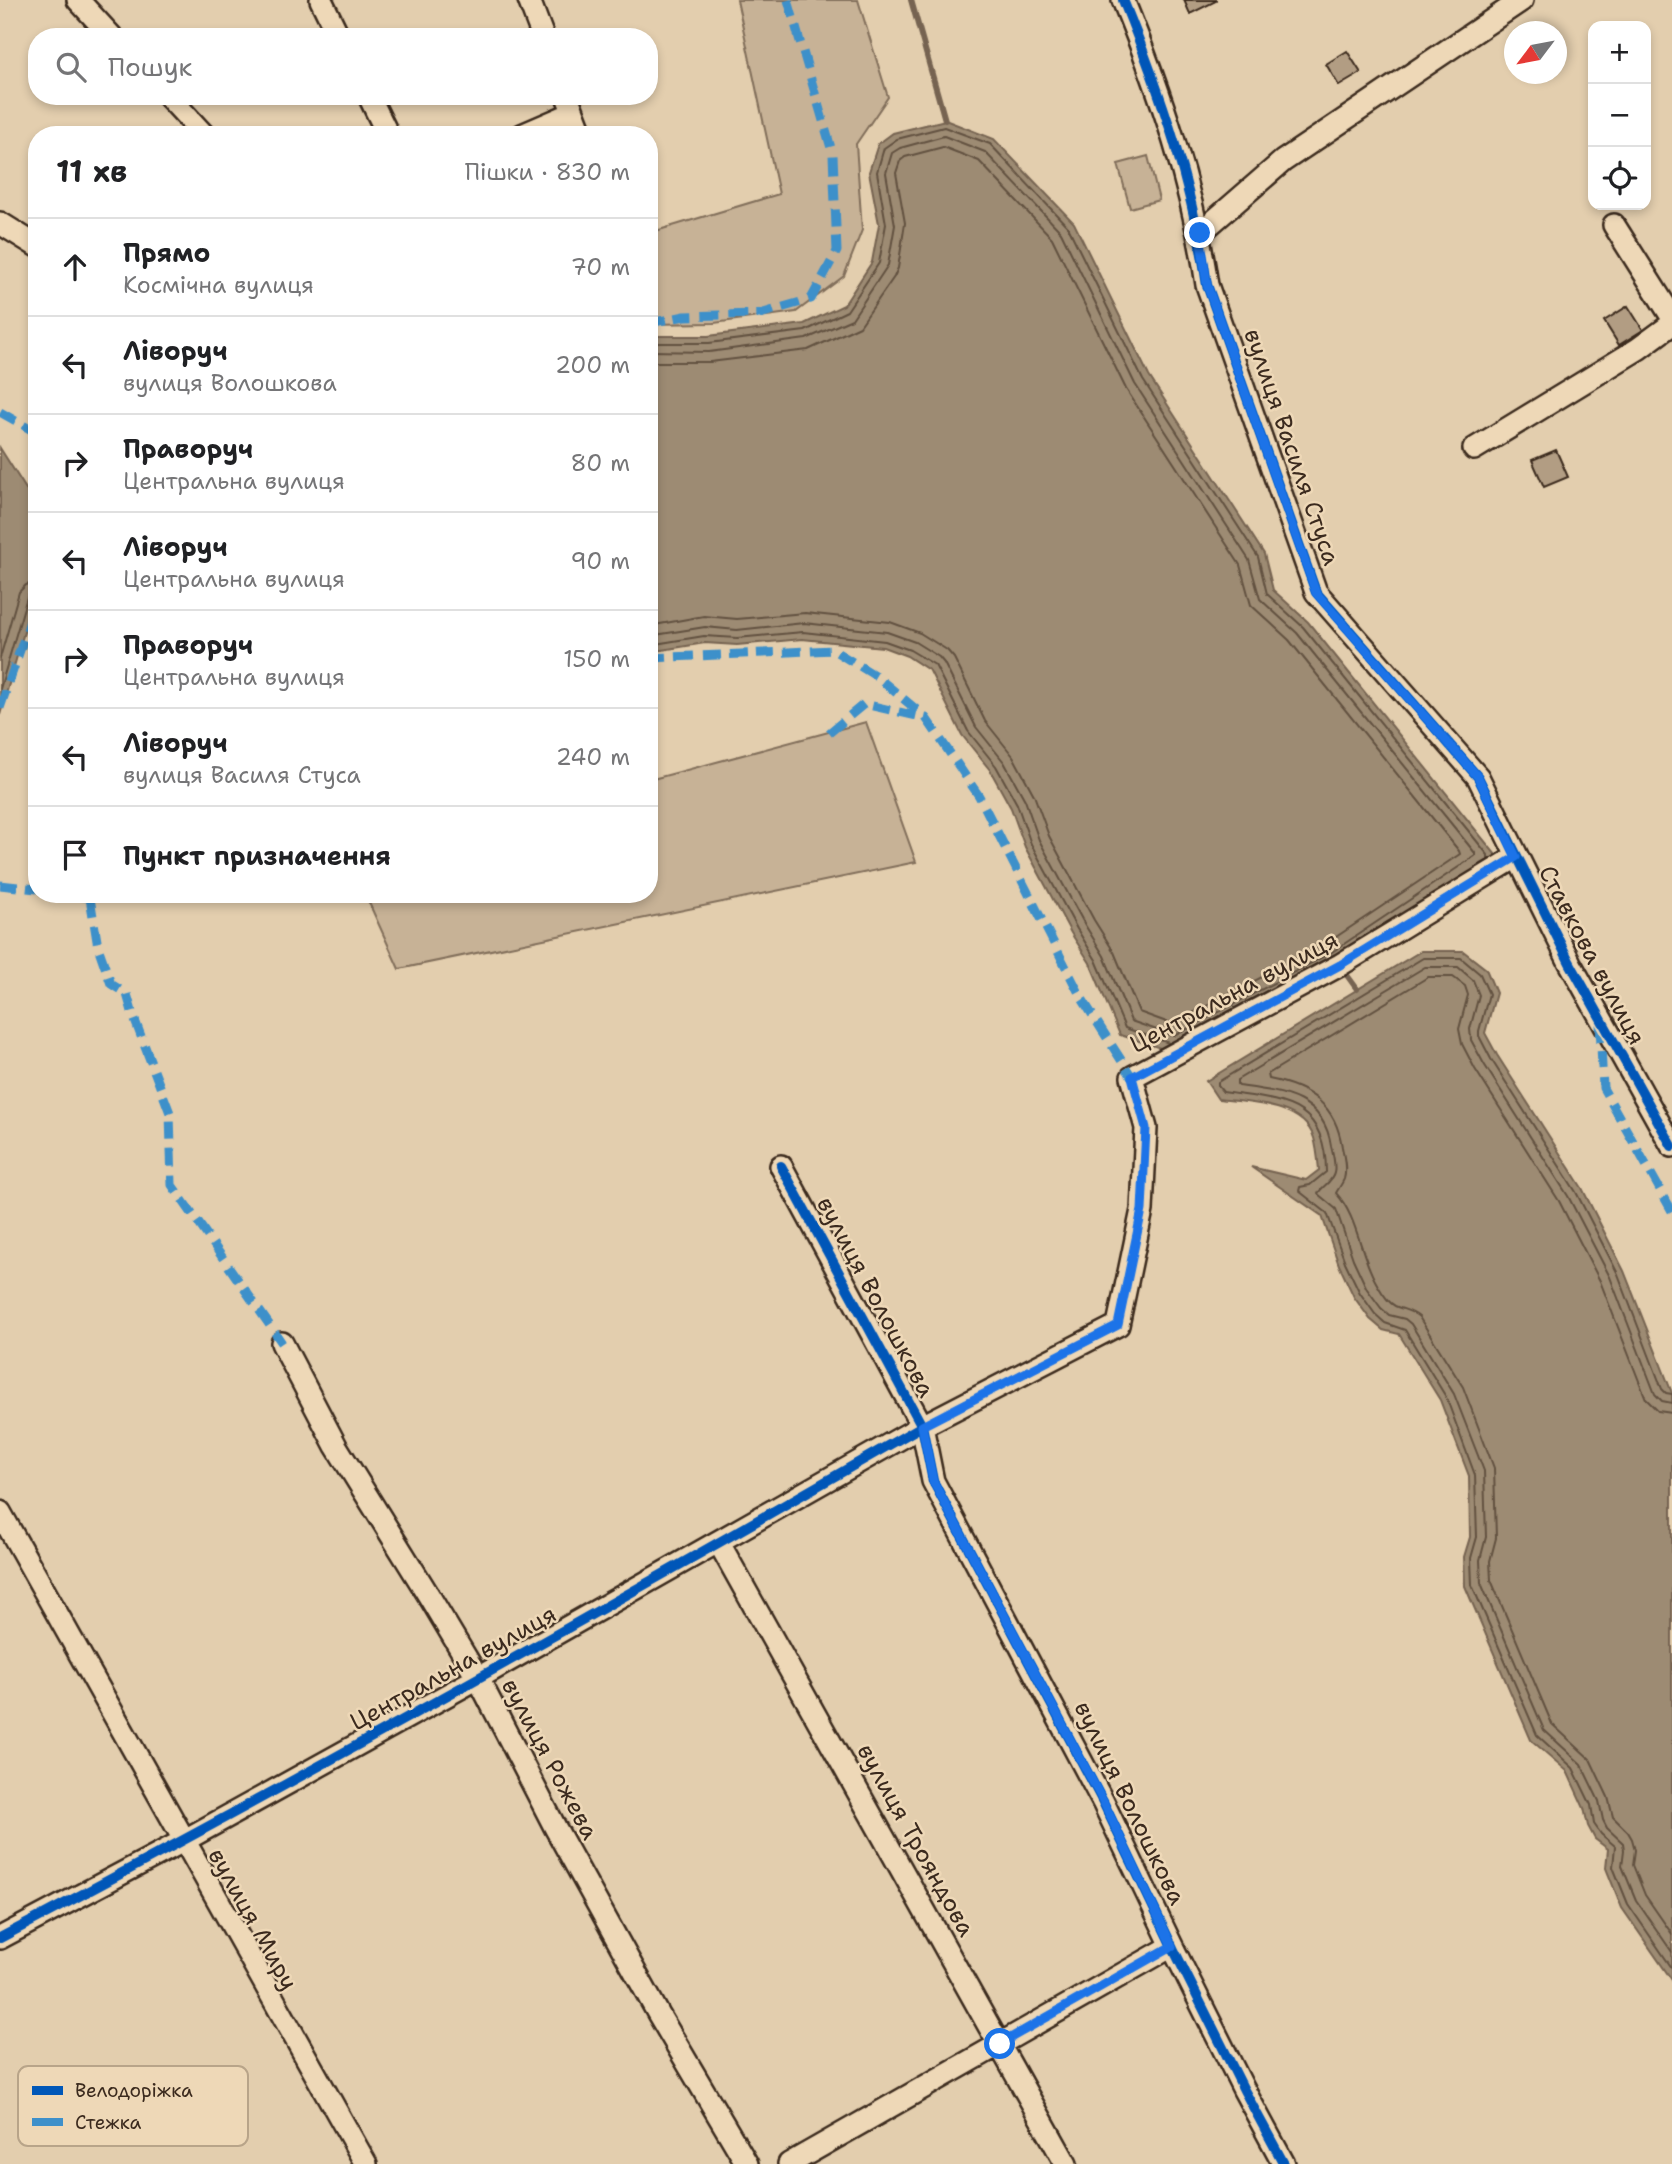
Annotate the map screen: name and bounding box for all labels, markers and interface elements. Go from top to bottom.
north arrow [1504,21,1567,84]
map controls [1588,21,1651,210]
button: + [1588,21,1651,84]
search box [28,28,658,105]
icon: search [52,48,90,86]
text: Пошук [108,49,192,84]
button: − [1588,84,1651,147]
button: locate [1588,147,1651,210]
text: 11 хв [56,151,127,192]
text: Пішки · 830 m [465,157,630,187]
route end [1184,217,1215,248]
text: Прямо [123,235,211,270]
icon: ahead [56,248,94,286]
text: 70 m [571,252,630,282]
text: Космічна вулиця [123,270,314,300]
street label: вулиця Василя Стуса [1236,324,1348,570]
text: Ліворуч [123,333,228,368]
icon: left [56,346,94,384]
text: 200 m [555,350,630,380]
text: вулиця Волошкова [123,368,337,398]
text: Праворуч [123,431,253,466]
icon: right [56,444,94,482]
text: 80 m [571,448,630,478]
text: Центральна вулиця [123,466,345,496]
text: Ліворуч [123,529,228,564]
icon: left [56,542,94,580]
text: 90 m [570,546,630,576]
text: Центральна вулиця [123,564,345,594]
text: Праворуч [123,627,253,662]
icon: right [56,640,94,678]
text: 150 m [563,644,630,674]
text: Центральна вулиця [123,662,345,692]
text: Ліворуч [123,725,228,760]
icon: left [56,738,94,776]
text: 240 m [556,742,630,772]
text: вулиця Василя Стуса [123,760,361,790]
icon: arrive [56,836,94,874]
text: Пункт призначення [123,838,391,873]
street label: Ставкова вулиця [1531,860,1653,1050]
street label: Центральна вулиця [1124,924,1344,1060]
street label: вулиця Волошкова [810,1191,943,1403]
street label: Центральна вулиця [344,1598,562,1738]
street label: вулиця Рожева [494,1673,606,1845]
street label: вулиця Волошкова [1067,1696,1193,1910]
street label: вулиця Трояндова [850,1738,982,1942]
street label: вулиця Миру [201,1842,305,1996]
route start [984,2028,1015,2059]
legend [18,2066,248,2146]
text: Велодоріжка [75,2078,193,2103]
text: Стежка [75,2110,142,2135]

